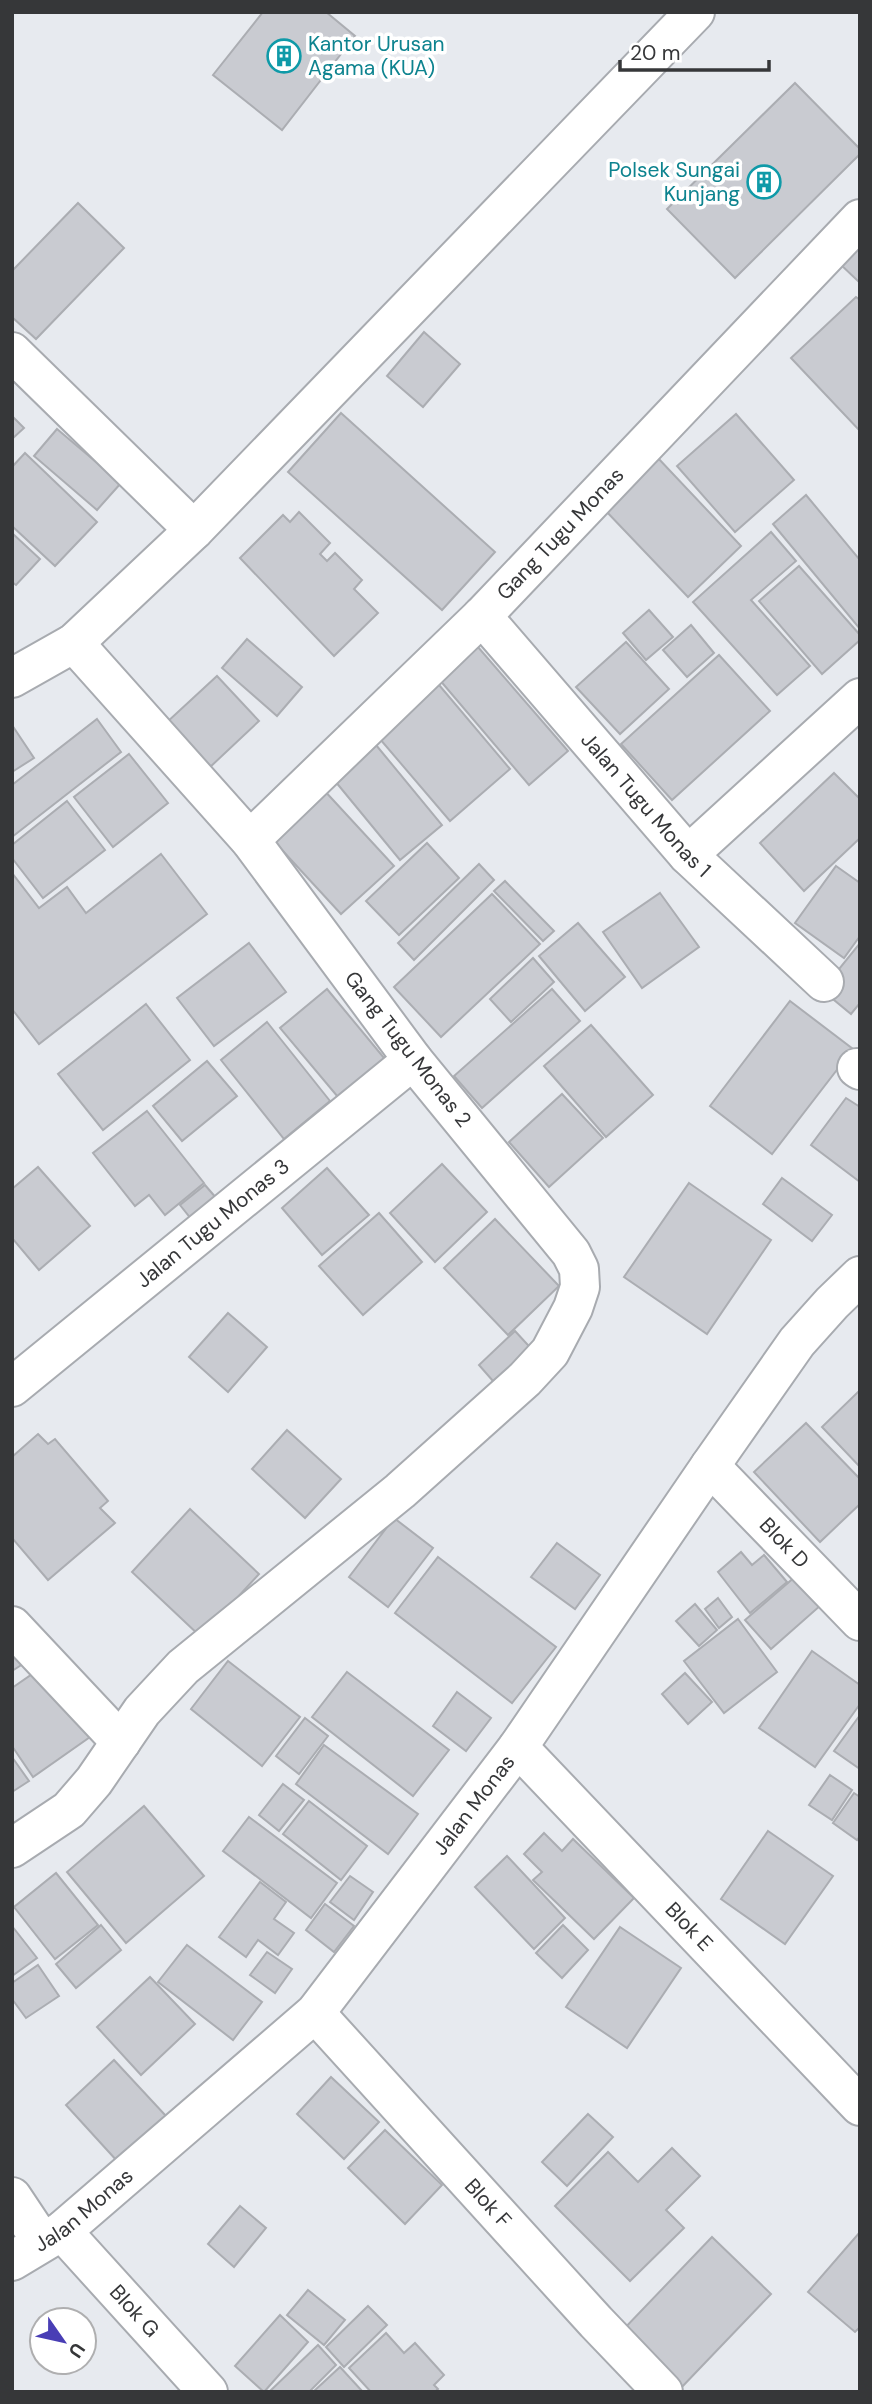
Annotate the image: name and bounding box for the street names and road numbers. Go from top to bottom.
street label: Gang Tugu Monas [490,461,630,606]
street label: Jalan Tugu Monas 1 [574,726,717,883]
street label: Gang Tugu Monas 2 [338,965,478,1133]
street label: Jalan Tugu Monas 3 [130,1152,295,1294]
street label: Blok D [753,1511,815,1574]
street label: Jalan Monas [426,1749,521,1861]
street label: Blok E [659,1896,719,1957]
street label: Jalan Monas [29,2162,139,2259]
street label: Blok F [458,2173,518,2234]
street label: Blok G [103,2279,166,2343]

